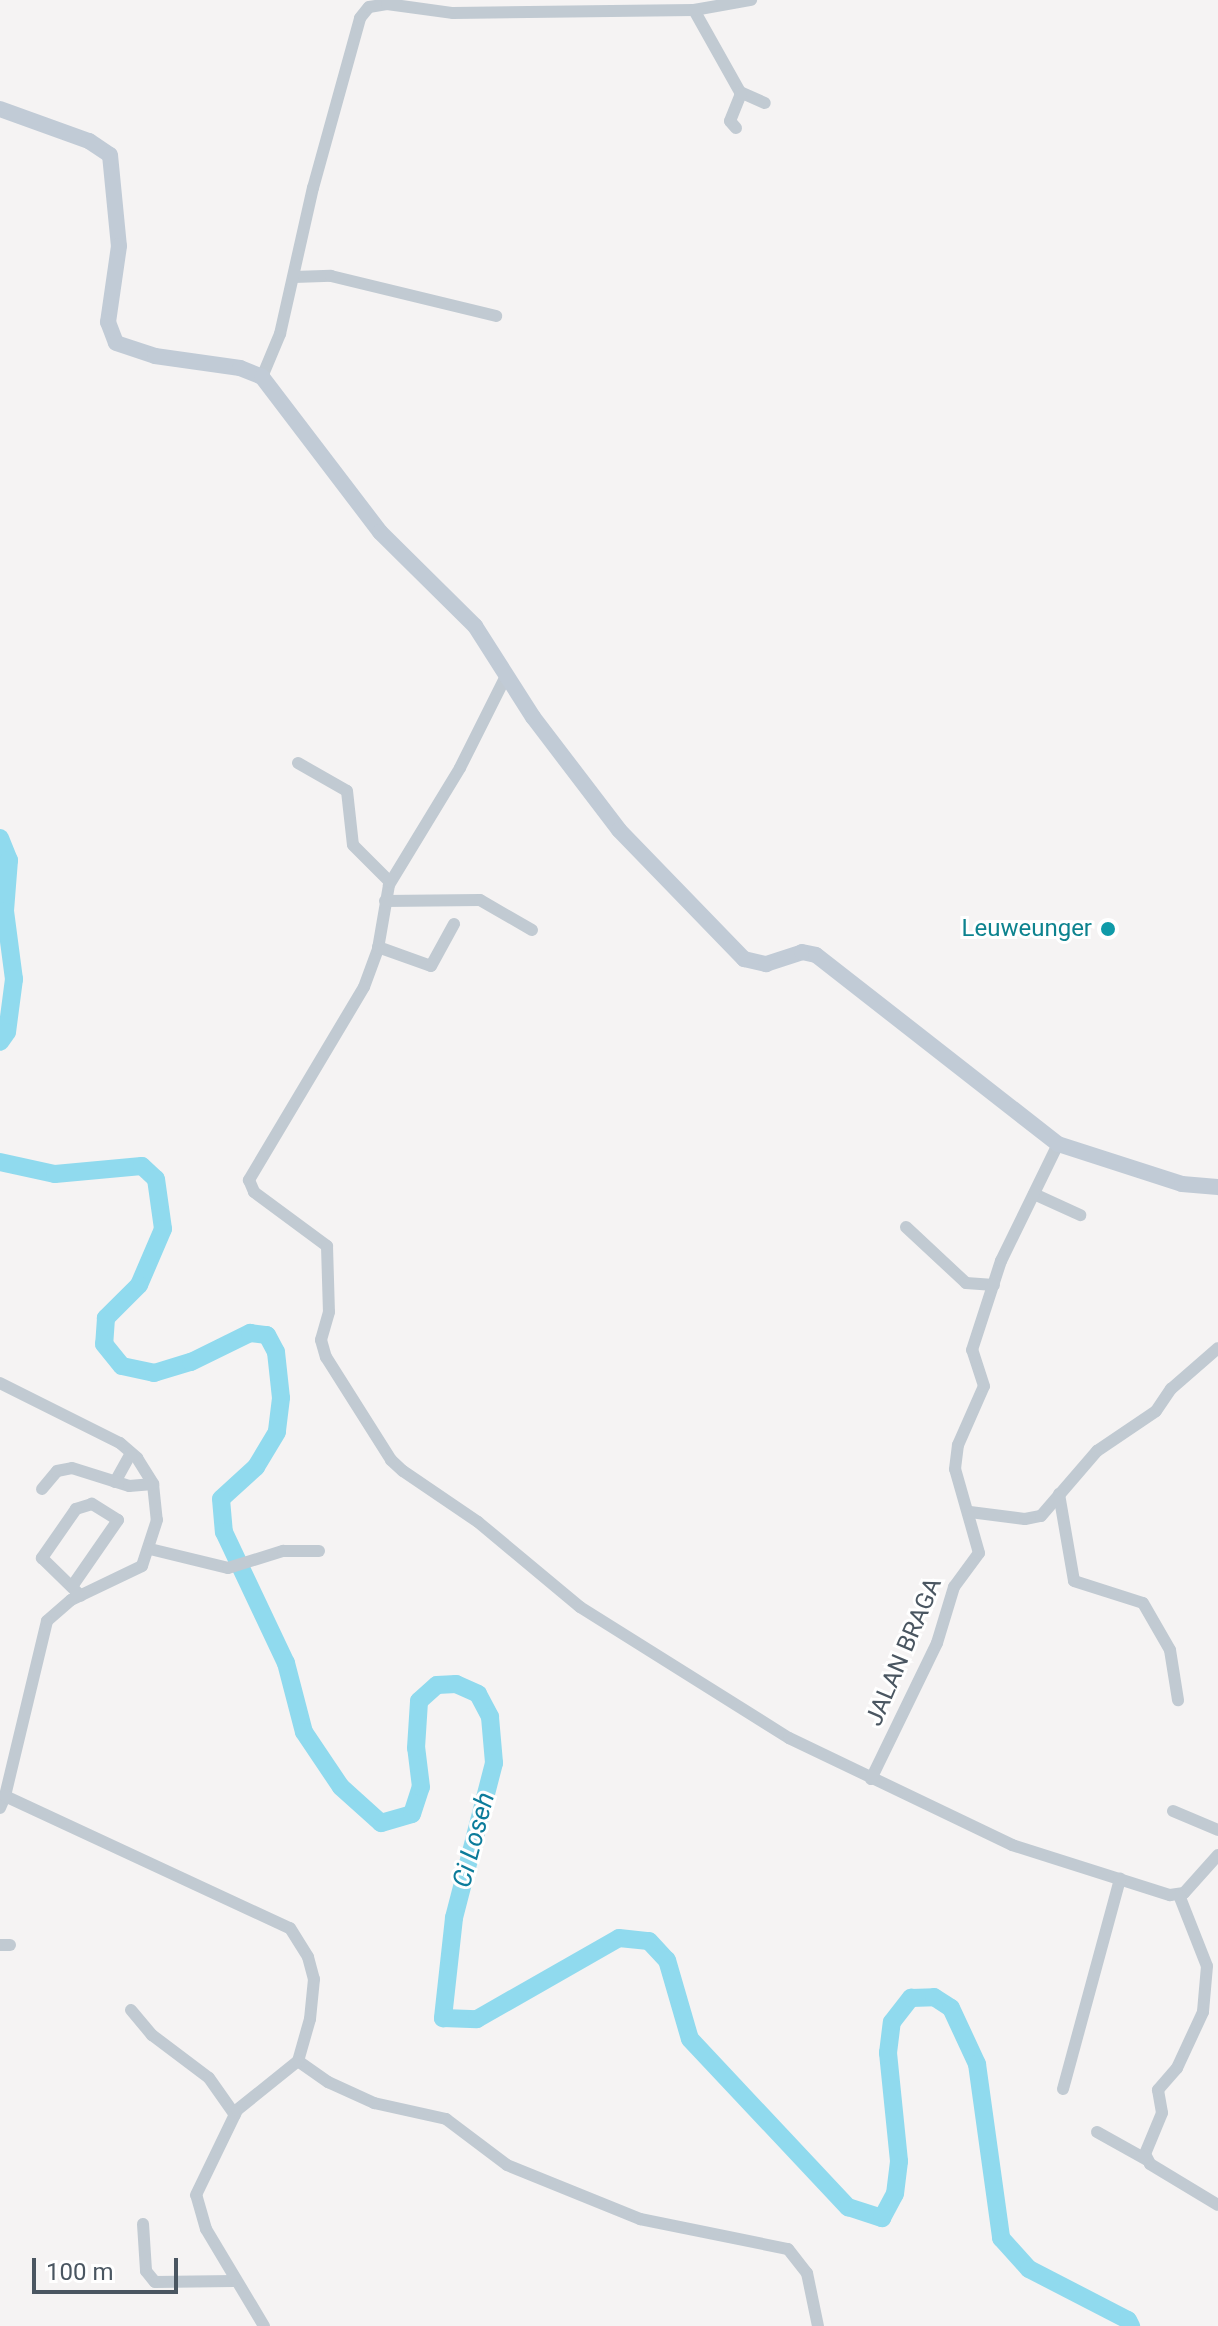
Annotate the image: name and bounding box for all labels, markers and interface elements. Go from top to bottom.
place label: Leuweunger [962,915,1092,943]
marker: Leuweunger [1099,920,1117,938]
street label: JALAN BRAGA [860,1574,948,1730]
water label: Ci Loseh [446,1789,502,1891]
scale bar [36,2242,182,2292]
text: 100 m [46,2258,113,2286]

